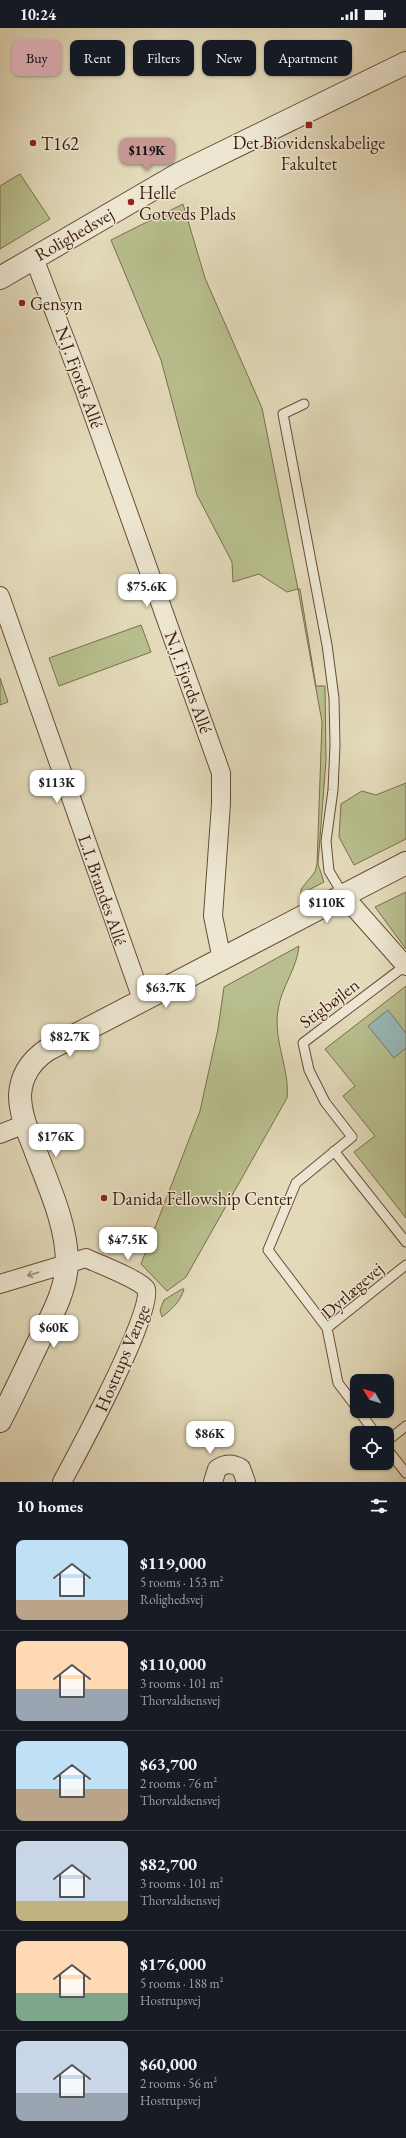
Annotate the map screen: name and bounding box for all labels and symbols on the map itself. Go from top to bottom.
marker: Det Biovidenskabelige Fakultet [304,120,314,130]
place label: Det Biovidenskabelige Fakultet [233,131,385,175]
place label: T162 [41,132,79,155]
marker: T162 [28,138,38,148]
pin: $119K [119,138,175,172]
place label: Helle Gotveds Plads [139,181,236,225]
marker: Helle Gotveds Plads [126,197,136,207]
street label: Rolighedsvej [30,202,118,266]
place label: Gensyn [30,292,83,315]
marker: Gensyn [17,298,27,308]
street label: N.J. Fjords Allé [51,323,109,431]
pin: $75.6K [114,574,180,608]
street label: N.J. Fjords Allé [160,628,218,736]
pin: $113K [29,770,85,804]
street label: L.I. Brandes Allé [73,832,133,948]
pin: $110K [299,890,355,924]
street label: Stigbøjlen [294,973,364,1033]
pin: $63.7K [133,975,199,1009]
pin: $82.7K [37,1024,103,1058]
pin: $176K [28,1124,84,1158]
place label: Danida Fellowship Center [112,1187,292,1210]
marker: Danida Fellowship Center [99,1193,109,1203]
pin: $47.5K [95,1227,161,1261]
street label: Dyrlægevej [316,1257,388,1323]
one-way arrow [27,1271,40,1278]
street label: Hostrups Vænge [89,1301,155,1415]
pin: $60K [30,1315,78,1349]
north arrow [350,1374,394,1418]
pin: $86K [186,1421,234,1455]

